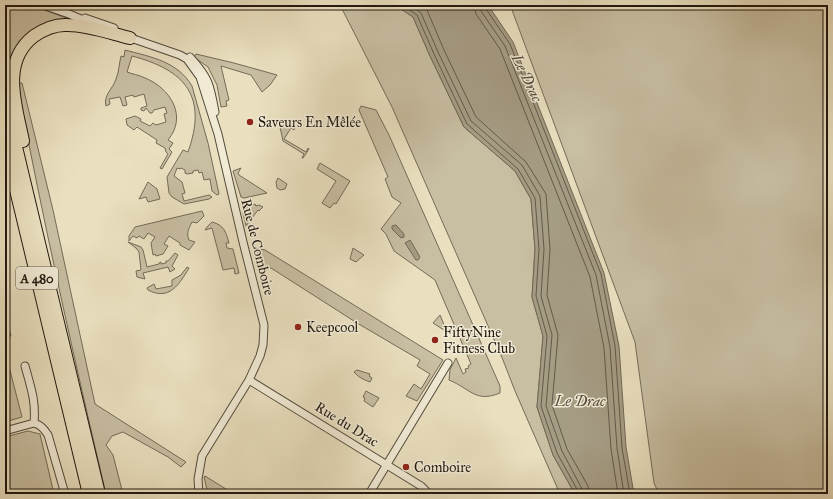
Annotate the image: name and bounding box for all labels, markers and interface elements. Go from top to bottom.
water label: Le Drac [507,50,547,105]
place label: Saveurs En Mêlée [258,114,361,131]
marker: Saveurs En Mêlée [245,117,255,127]
street label: Rue de Comboire [237,197,278,297]
road number: A 480 [16,267,58,289]
place label: Keepcool [306,319,359,336]
marker: Keepcool [293,322,303,332]
place label: FiftyNine Fitness Club [443,324,515,357]
marker: FiftyNine Fitness Club [430,335,440,345]
water label: Le Drac [553,392,606,410]
street label: Rue du Drac [312,398,382,451]
place label: Comboire [414,459,471,476]
marker: Comboire [401,462,411,472]

